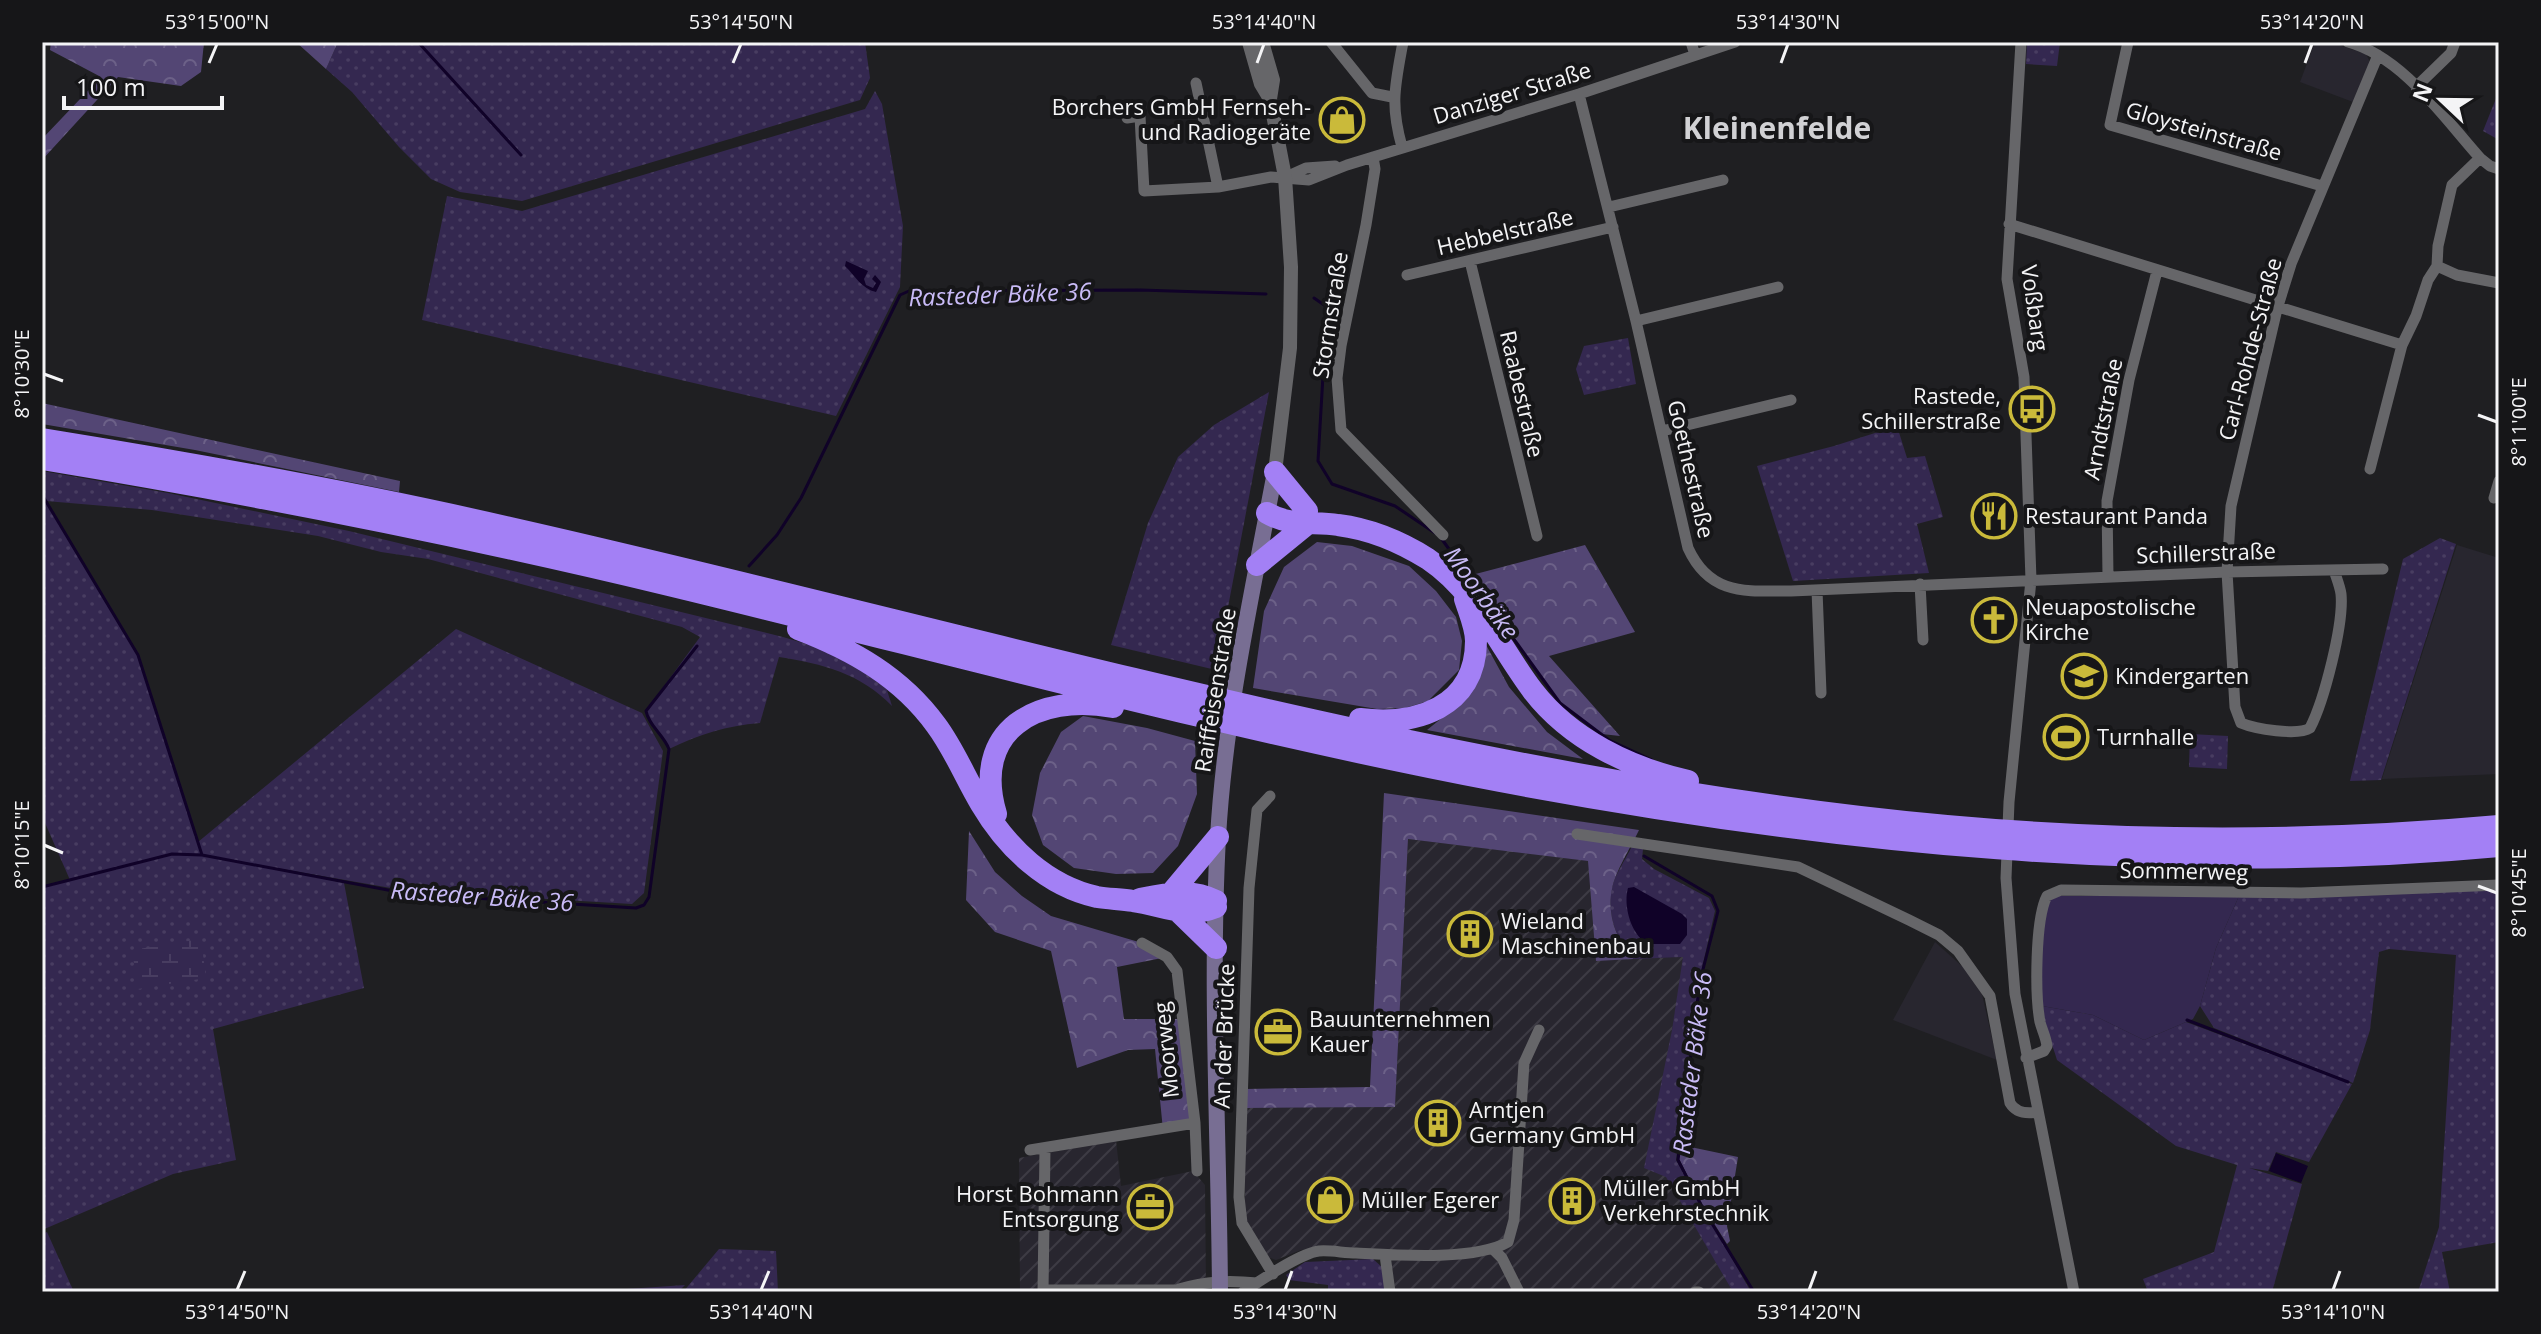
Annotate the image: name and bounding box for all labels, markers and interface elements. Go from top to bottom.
text: 53°15'00"N [165,8,269,35]
text: 53°14'50"N [689,8,793,35]
text: 53°14'40"N [1212,8,1316,35]
text: 53°14'30"N [1736,8,1840,35]
text: 53°14'20"N [2260,8,2364,35]
street label: Danziger Straße [1429,54,1594,130]
scale bar [64,60,222,110]
north arrow [2401,60,2481,140]
text: 100 m [76,70,146,103]
text: N [2404,78,2439,106]
place label: Borchers GmbH Fernseh- und Radiogeräte [1052,91,1311,146]
street label: Gloysteinstraße [2123,93,2286,167]
shop icon: Borchers GmbH Fernseh- und Radiogeräte [1318,96,1366,144]
district label: Kleinenfelde [1683,107,1871,148]
street label: Hebbelstraße [1434,201,1576,261]
street label: Stormstraße [1304,249,1354,380]
street label: Carl-Rohde-Straße [2210,254,2288,443]
street label: Voßbarg [2015,263,2057,353]
water label: Rasteder Bäke 36 [908,274,1093,313]
street label: Raabestraße [1494,327,1552,460]
text: 8°10'30"E [8,329,35,419]
street label: Arndtstraße [2076,355,2129,482]
text: 8°11'00"E [2505,377,2532,467]
place label: Rastede, Schillerstraße [1861,380,2001,435]
bus stop icon: Rastede, Schillerstraße [2008,385,2056,433]
street label: Goethestraße [1662,397,1722,541]
restaurant icon: Restaurant Panda [1970,492,2018,540]
place label: Restaurant Panda [2025,500,2208,530]
street label: Schillerstraße [2136,535,2276,569]
water label: Moorbäke [1437,539,1527,645]
place label: Neuapostolische Kirche [2025,591,2196,646]
church icon: Neuapostolische Kirche [1970,596,2018,644]
street label: Raiffeisenstraße [1186,606,1242,774]
school or university icon: Kindergarten [2060,652,2108,700]
place label: Kindergarten [2115,660,2249,690]
sports icon: Turnhalle [2042,713,2090,761]
place label: Turnhalle [2097,721,2194,751]
text: 8°10'15"E [8,800,35,890]
text: 8°10'45"E [2505,848,2532,938]
street label: Sommerweg [2119,854,2249,886]
water label: Rasteder Bäke 36 [389,873,575,918]
place label: Wieland Maschinenbau [1501,905,1652,960]
building icon: Wieland Maschinenbau [1446,910,1494,958]
street label: An der Brücke [1205,963,1241,1109]
water label: Rasteder Bäke 36 [1664,969,1719,1156]
street label: Moorweg [1145,1000,1185,1100]
place label: Bauunternehmen Kauer [1309,1003,1491,1058]
office icon: Bauunternehmen Kauer [1254,1008,1302,1056]
place label: Arntjen Germany GmbH [1469,1094,1635,1149]
building icon: Arntjen Germany GmbH [1414,1099,1462,1147]
place label: Müller GmbH Verkehrstechnik [1603,1172,1770,1227]
shop icon: Müller Egerer [1306,1176,1354,1224]
building icon: Müller GmbH Verkehrstechnik [1548,1177,1596,1225]
place label: Horst Bohmann Entsorgung [956,1178,1119,1233]
office icon: Horst Bohmann Entsorgung [1126,1183,1174,1231]
place label: Müller Egerer [1361,1184,1499,1214]
text: 53°14'50"N [185,1298,289,1325]
text: 53°14'40"N [709,1298,813,1325]
text: 53°14'30"N [1233,1298,1337,1325]
text: 53°14'20"N [1757,1298,1861,1325]
text: 53°14'10"N [2281,1298,2385,1325]

